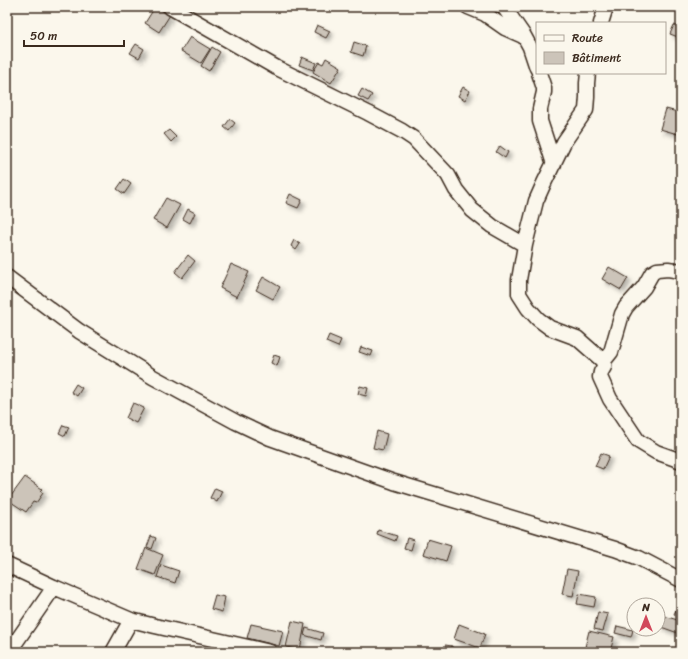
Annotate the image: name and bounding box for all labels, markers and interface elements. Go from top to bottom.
scale bar [24,22,124,48]
legend [536,22,666,74]
text: 50 m [30,25,57,47]
text: Route [572,27,603,49]
text: Bâtiment [572,47,621,69]
north arrow [626,597,666,637]
text: N [641,598,650,617]

